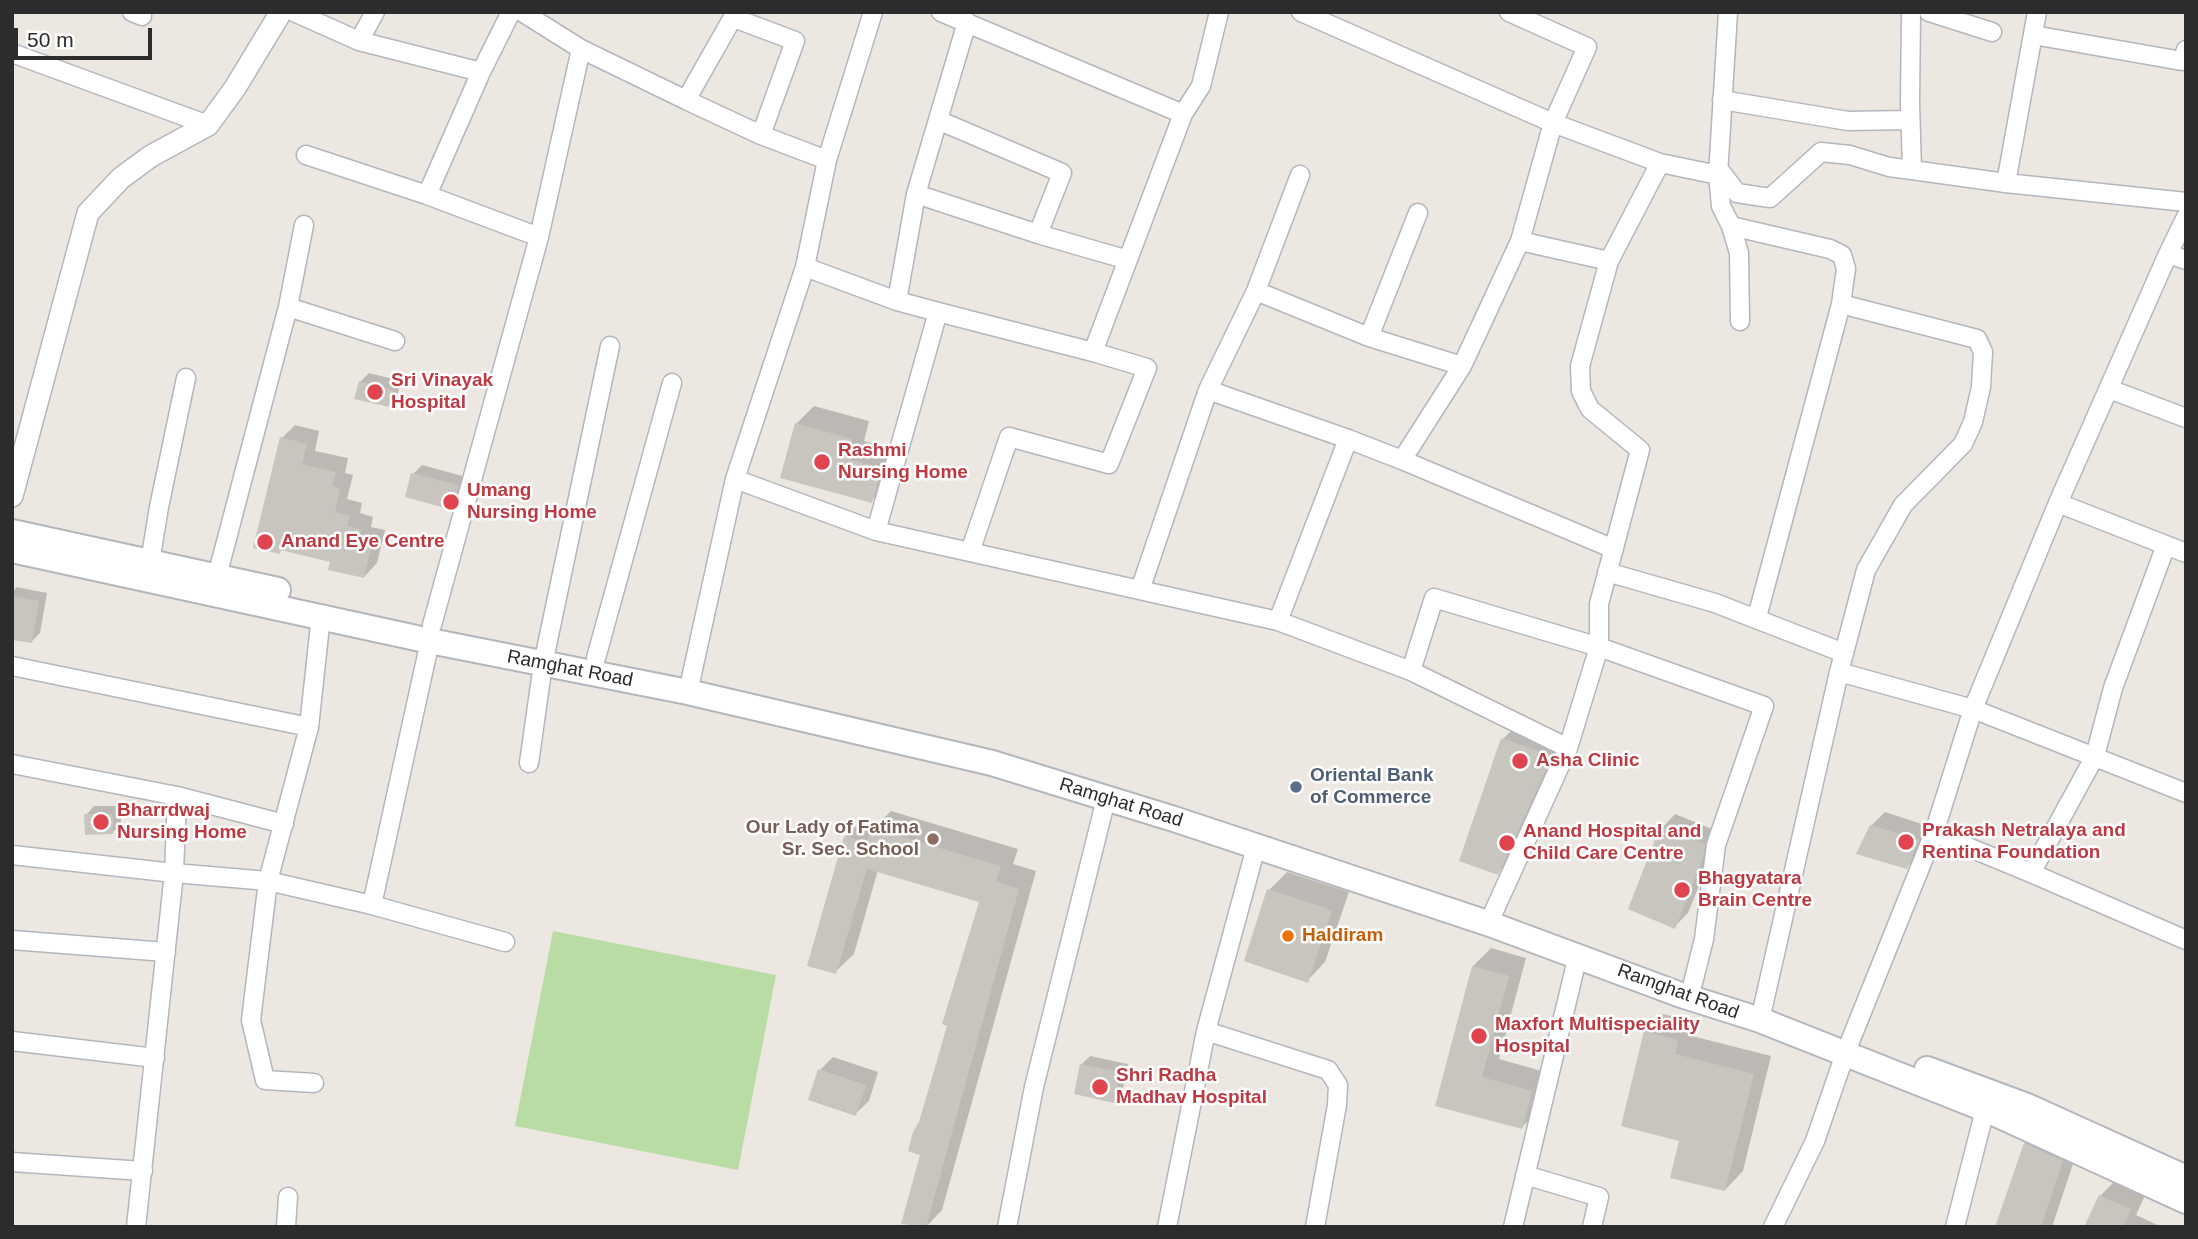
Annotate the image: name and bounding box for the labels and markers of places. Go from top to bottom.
place label: Sri Vinayak Hospital [391,370,493,414]
marker: Sri Vinayak Hospital [365,382,385,402]
place label: Rashmi Nursing Home [838,440,968,484]
marker: Rashmi Nursing Home [812,452,832,472]
place label: Umang Nursing Home [467,480,597,524]
marker: Umang Nursing Home [441,492,461,512]
place label: Anand Eye Centre [281,531,445,553]
marker: Anand Eye Centre [255,532,275,552]
place label: Asha Clinic [1536,750,1639,772]
marker: Asha Clinic [1510,751,1530,771]
place label: Oriental Bank of Commerce [1310,765,1434,809]
marker: Oriental Bank of Commerce [1288,779,1304,795]
place label: Bharrdwaj Nursing Home [117,800,247,844]
marker: Bharrdwaj Nursing Home [91,812,111,832]
place label: Our Lady of Fatima Sr. Sec. School [746,817,919,861]
place label: Prakash Netralaya and Rentina Foundation [1922,820,2126,864]
place label: Anand Hospital and Child Care Centre [1523,821,1701,865]
marker: Our Lady of Fatima Sr. Sec. School [925,831,941,847]
marker: Prakash Netralaya and Rentina Foundation [1896,832,1916,852]
marker: Anand Hospital and Child Care Centre [1497,833,1517,853]
place label: Bhagyatara Brain Centre [1698,868,1812,912]
marker: Bhagyatara Brain Centre [1672,880,1692,900]
place label: Haldiram [1302,925,1383,947]
marker: Haldiram [1280,928,1296,944]
place label: Maxfort Multispeciality Hospital [1495,1014,1700,1058]
marker: Maxfort Multispeciality Hospital [1469,1026,1489,1046]
place label: Shri Radha Madhav Hospital [1116,1065,1267,1109]
marker: Shri Radha Madhav Hospital [1090,1077,1110,1097]

